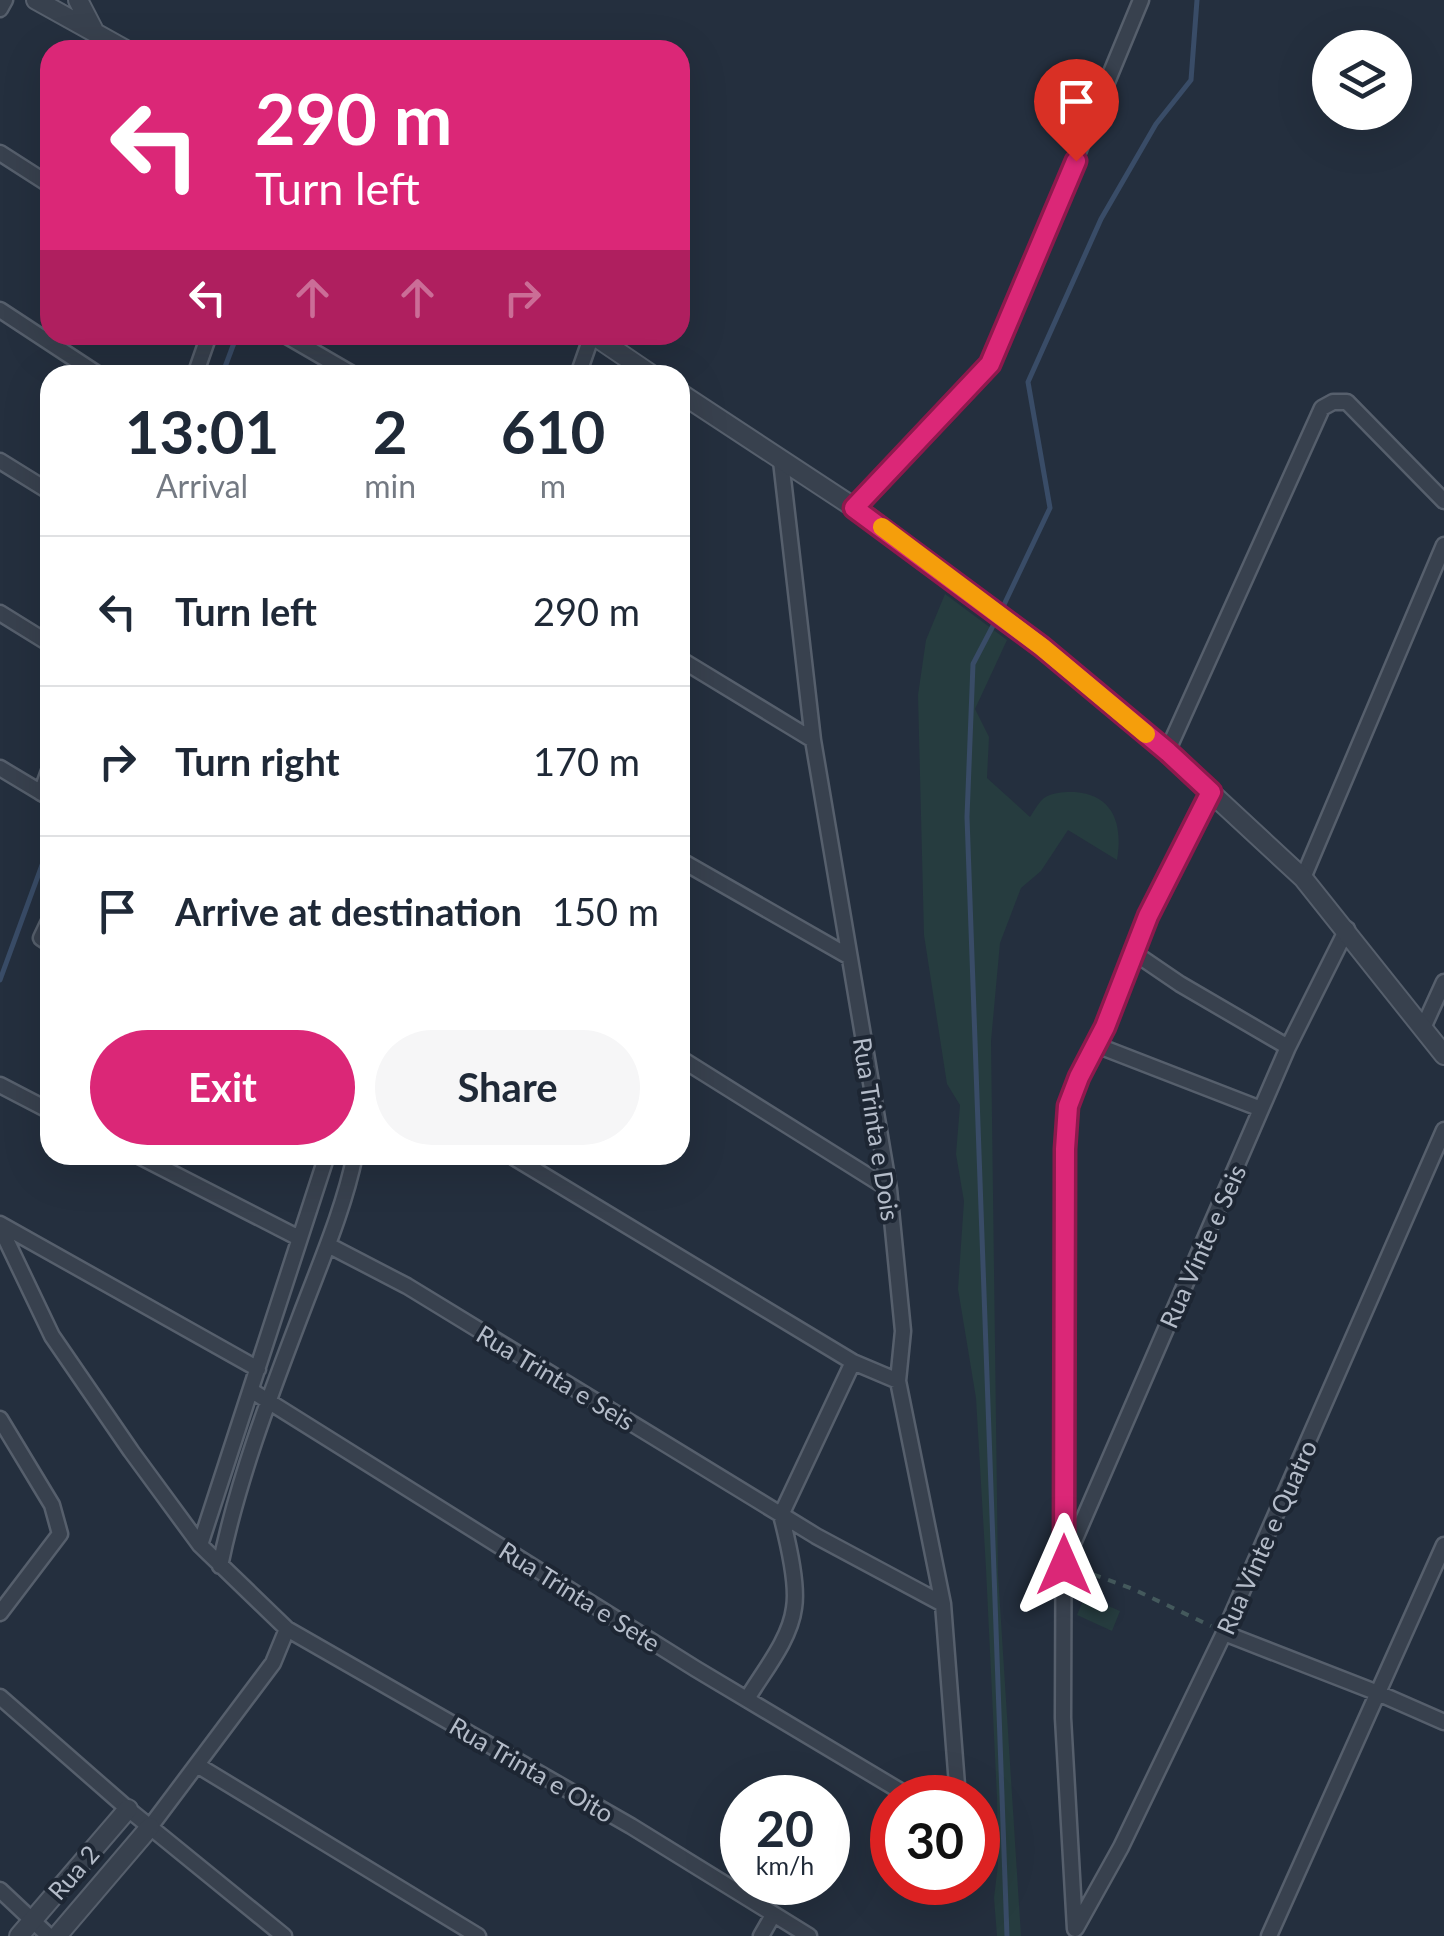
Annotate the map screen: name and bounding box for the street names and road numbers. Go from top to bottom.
street label: Rua Trinta e Dois [848,1035,906,1223]
street label: Rua Vinte e Seis [1153,1160,1251,1332]
street label: Rua Trinta e Seis [472,1318,640,1436]
street label: Rua Vinte e Quatro [1210,1435,1322,1639]
street label: Rua Trinta e Sete [494,1534,666,1658]
street label: Rua Trinta e Oito [445,1710,619,1828]
street label: Rua 2 [41,1839,105,1905]

